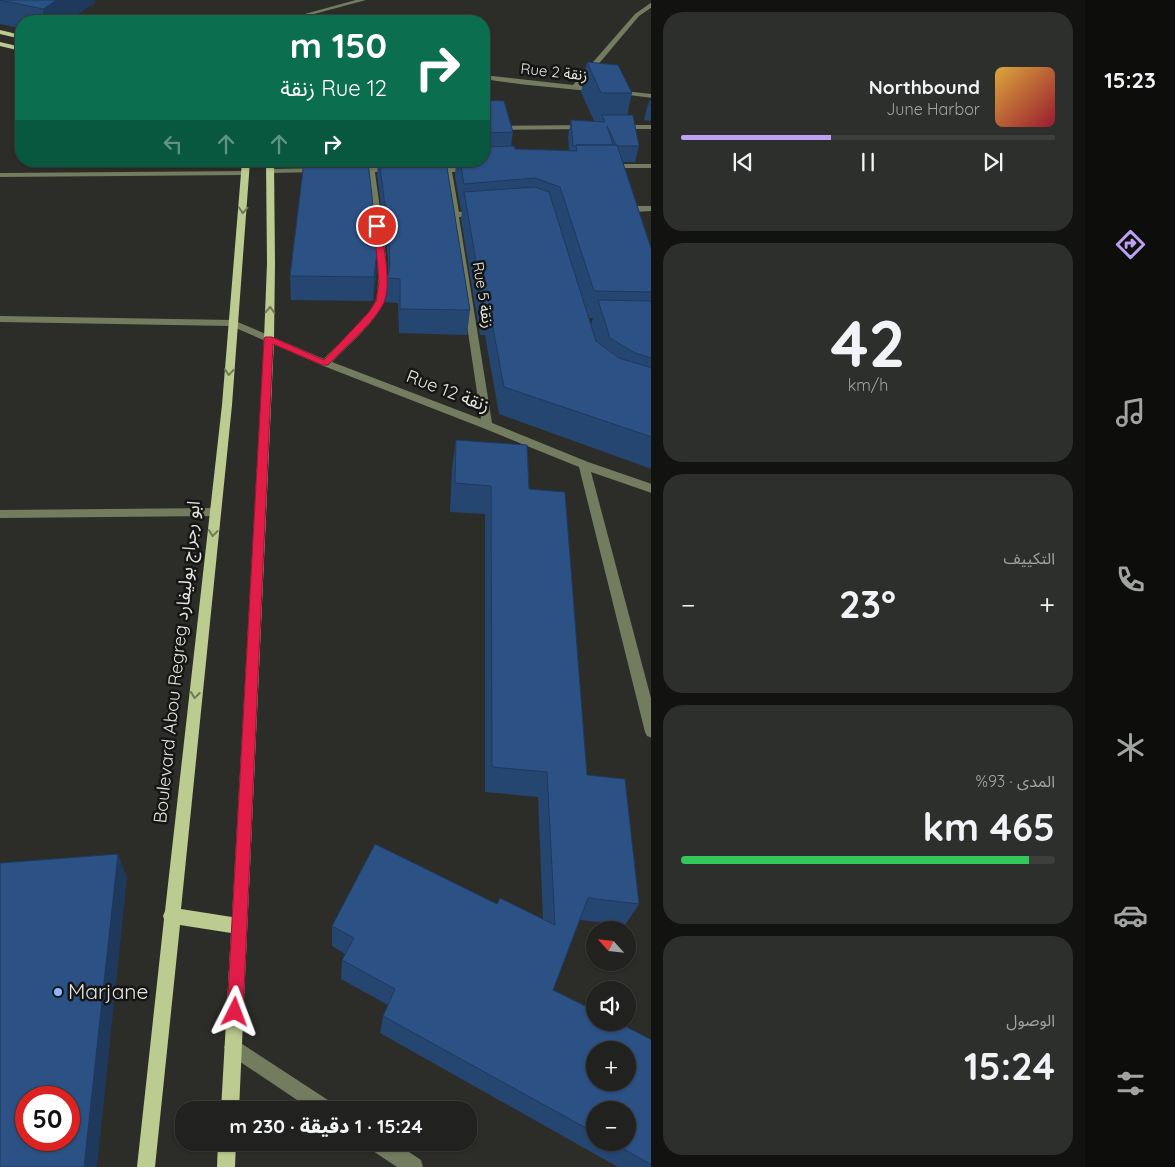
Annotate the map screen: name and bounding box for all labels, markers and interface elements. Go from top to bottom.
text: 150 m [290,23,387,67]
icon: right [405,35,470,100]
street label: Rue 2 زنقة [520,59,588,84]
text: 15:23 [1104,66,1156,94]
text: Rue 12 زنقة [280,74,387,102]
text: Northbound [869,75,980,99]
text: June Harbor [886,99,980,119]
icon: left [159,130,187,158]
icon: ahead [212,130,240,158]
icon: ahead [265,130,293,158]
icon: right [318,130,346,158]
icon: previous [729,148,757,176]
icon: pause [854,148,882,176]
icon: next [979,148,1007,176]
pin [356,205,398,247]
one-way arrow [237,206,248,214]
icon: arrive [363,212,391,240]
icon: directions [1113,227,1148,262]
street label: Rue 5 زنقة [469,260,498,330]
text: 42 [830,302,906,383]
one-way arrow [264,306,275,314]
street label: Rue 12 زنقة [403,364,493,417]
one-way arrow [224,368,235,376]
text: km/h [848,375,888,395]
icon: music [1113,395,1148,430]
street label: Boulevard Abou Regreg ابو رجراج بوليفارد [148,500,207,825]
one-way arrow [207,530,218,538]
text: التكييف [1003,548,1055,568]
icon: phone [1113,562,1148,597]
text: 23° [839,580,896,628]
text: − [681,587,696,622]
text: + [1039,587,1055,622]
one-way arrow [190,691,201,699]
icon: climate [1113,730,1148,765]
text: المدى · 93% [976,771,1055,791]
text: 465 km [922,803,1055,851]
icon: car [1113,898,1148,933]
north arrow [586,921,636,971]
map controls [586,921,636,1151]
place label: Marjane [68,978,148,1004]
button: sound [586,981,636,1031]
position arrow [208,985,260,1037]
marker: Marjane [52,986,64,998]
text: الوصول [1006,1010,1055,1030]
button: + [586,1041,636,1091]
text: 15:24 [964,1042,1055,1090]
icon: filters [1113,1066,1148,1101]
speed limit sign: 50 [15,1086,80,1151]
button: − [586,1101,636,1151]
text: 15:24 · 1 دقيقة · 230 m [229,1114,423,1138]

